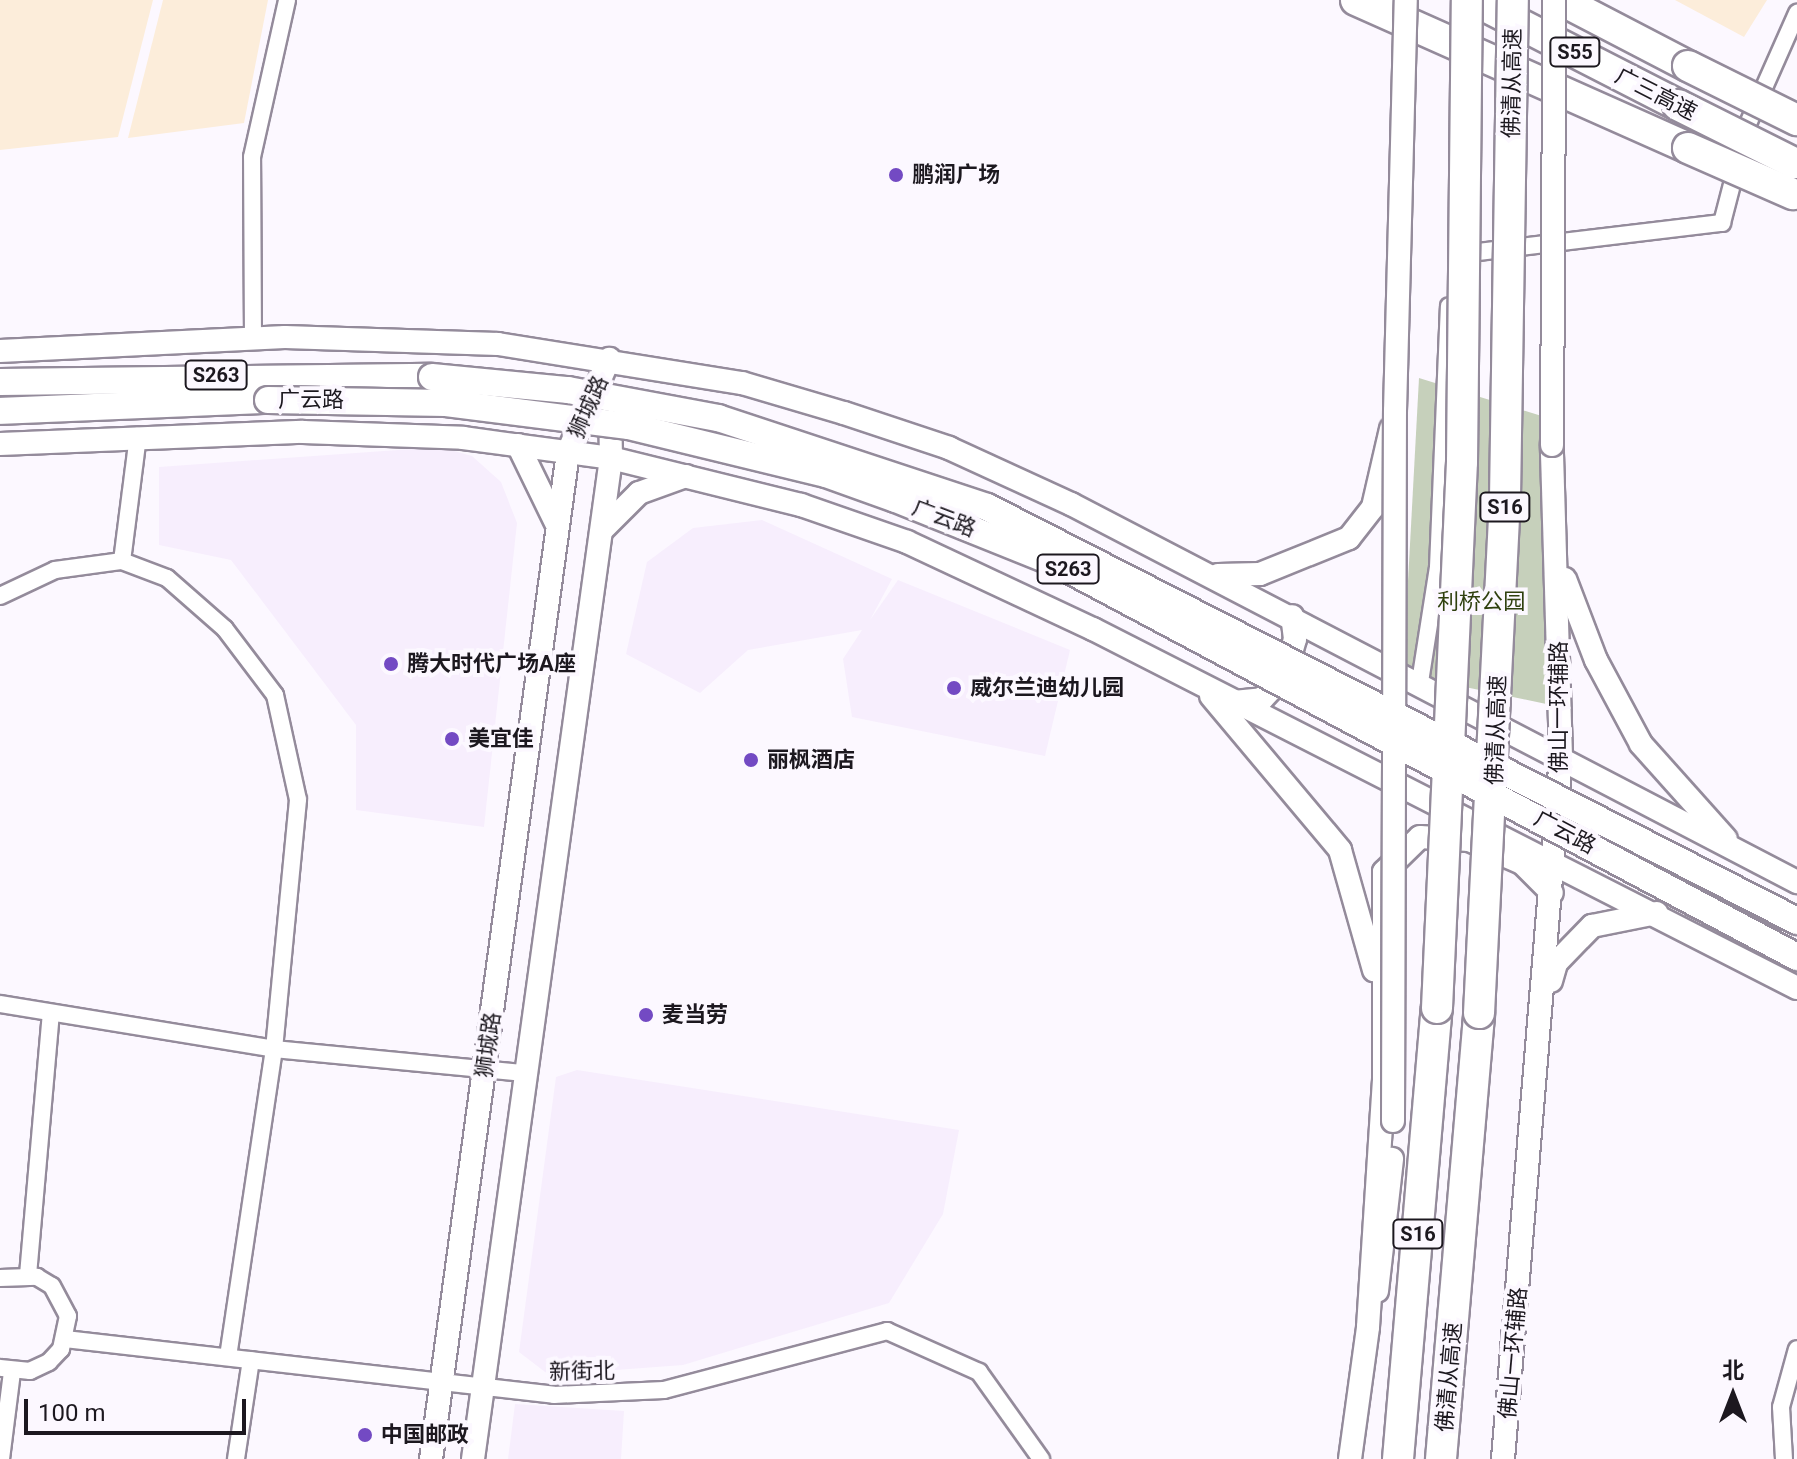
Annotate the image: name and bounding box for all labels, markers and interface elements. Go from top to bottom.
street label: 佛清从高速 [1498,28,1526,138]
road number: S55 [1549,36,1601,68]
street label: 广三高速 [1611,62,1701,126]
place label: 鹏润广场 [912,162,1000,188]
marker: 鹏润广场 [887,166,905,184]
road number: S263 [184,359,248,391]
street label: 狮城路 [563,371,613,443]
street label: 广云路 [278,387,344,413]
road number: S16 [1479,491,1531,523]
street label: 广云路 [908,494,980,542]
road number: S263 [1036,553,1100,585]
park label: 利桥公园 [1437,589,1525,615]
street label: 佛山一环辅路 [1546,641,1572,773]
place label: 腾大时代广场A座 [407,651,576,677]
marker: 腾大时代广场A座 [382,655,400,673]
place label: 威尔兰迪幼儿园 [970,675,1124,701]
street label: 佛清从高速 [1481,675,1511,785]
marker: 威尔兰迪幼儿园 [945,679,963,697]
place label: 美宜佳 [468,726,534,752]
marker: 美宜佳 [443,730,461,748]
place label: 丽枫酒店 [767,747,855,773]
marker: 丽枫酒店 [742,751,760,769]
street label: 广云路 [1530,805,1600,859]
place label: 麦当劳 [662,1002,728,1028]
marker: 麦当劳 [637,1006,655,1024]
street label: 狮城路 [470,1010,506,1080]
road number: S16 [1392,1218,1444,1250]
street label: 佛山一环辅路 [1494,1286,1532,1420]
street label: 佛清从高速 [1431,1321,1467,1433]
north arrow [1693,1355,1773,1435]
street label: 新街北 [549,1357,615,1385]
text: 北 [1722,1358,1744,1383]
scale bar [28,1383,250,1433]
text: 100 m [38,1399,105,1427]
place label: 中国邮政 [381,1422,469,1448]
marker: 中国邮政 [356,1426,374,1444]

